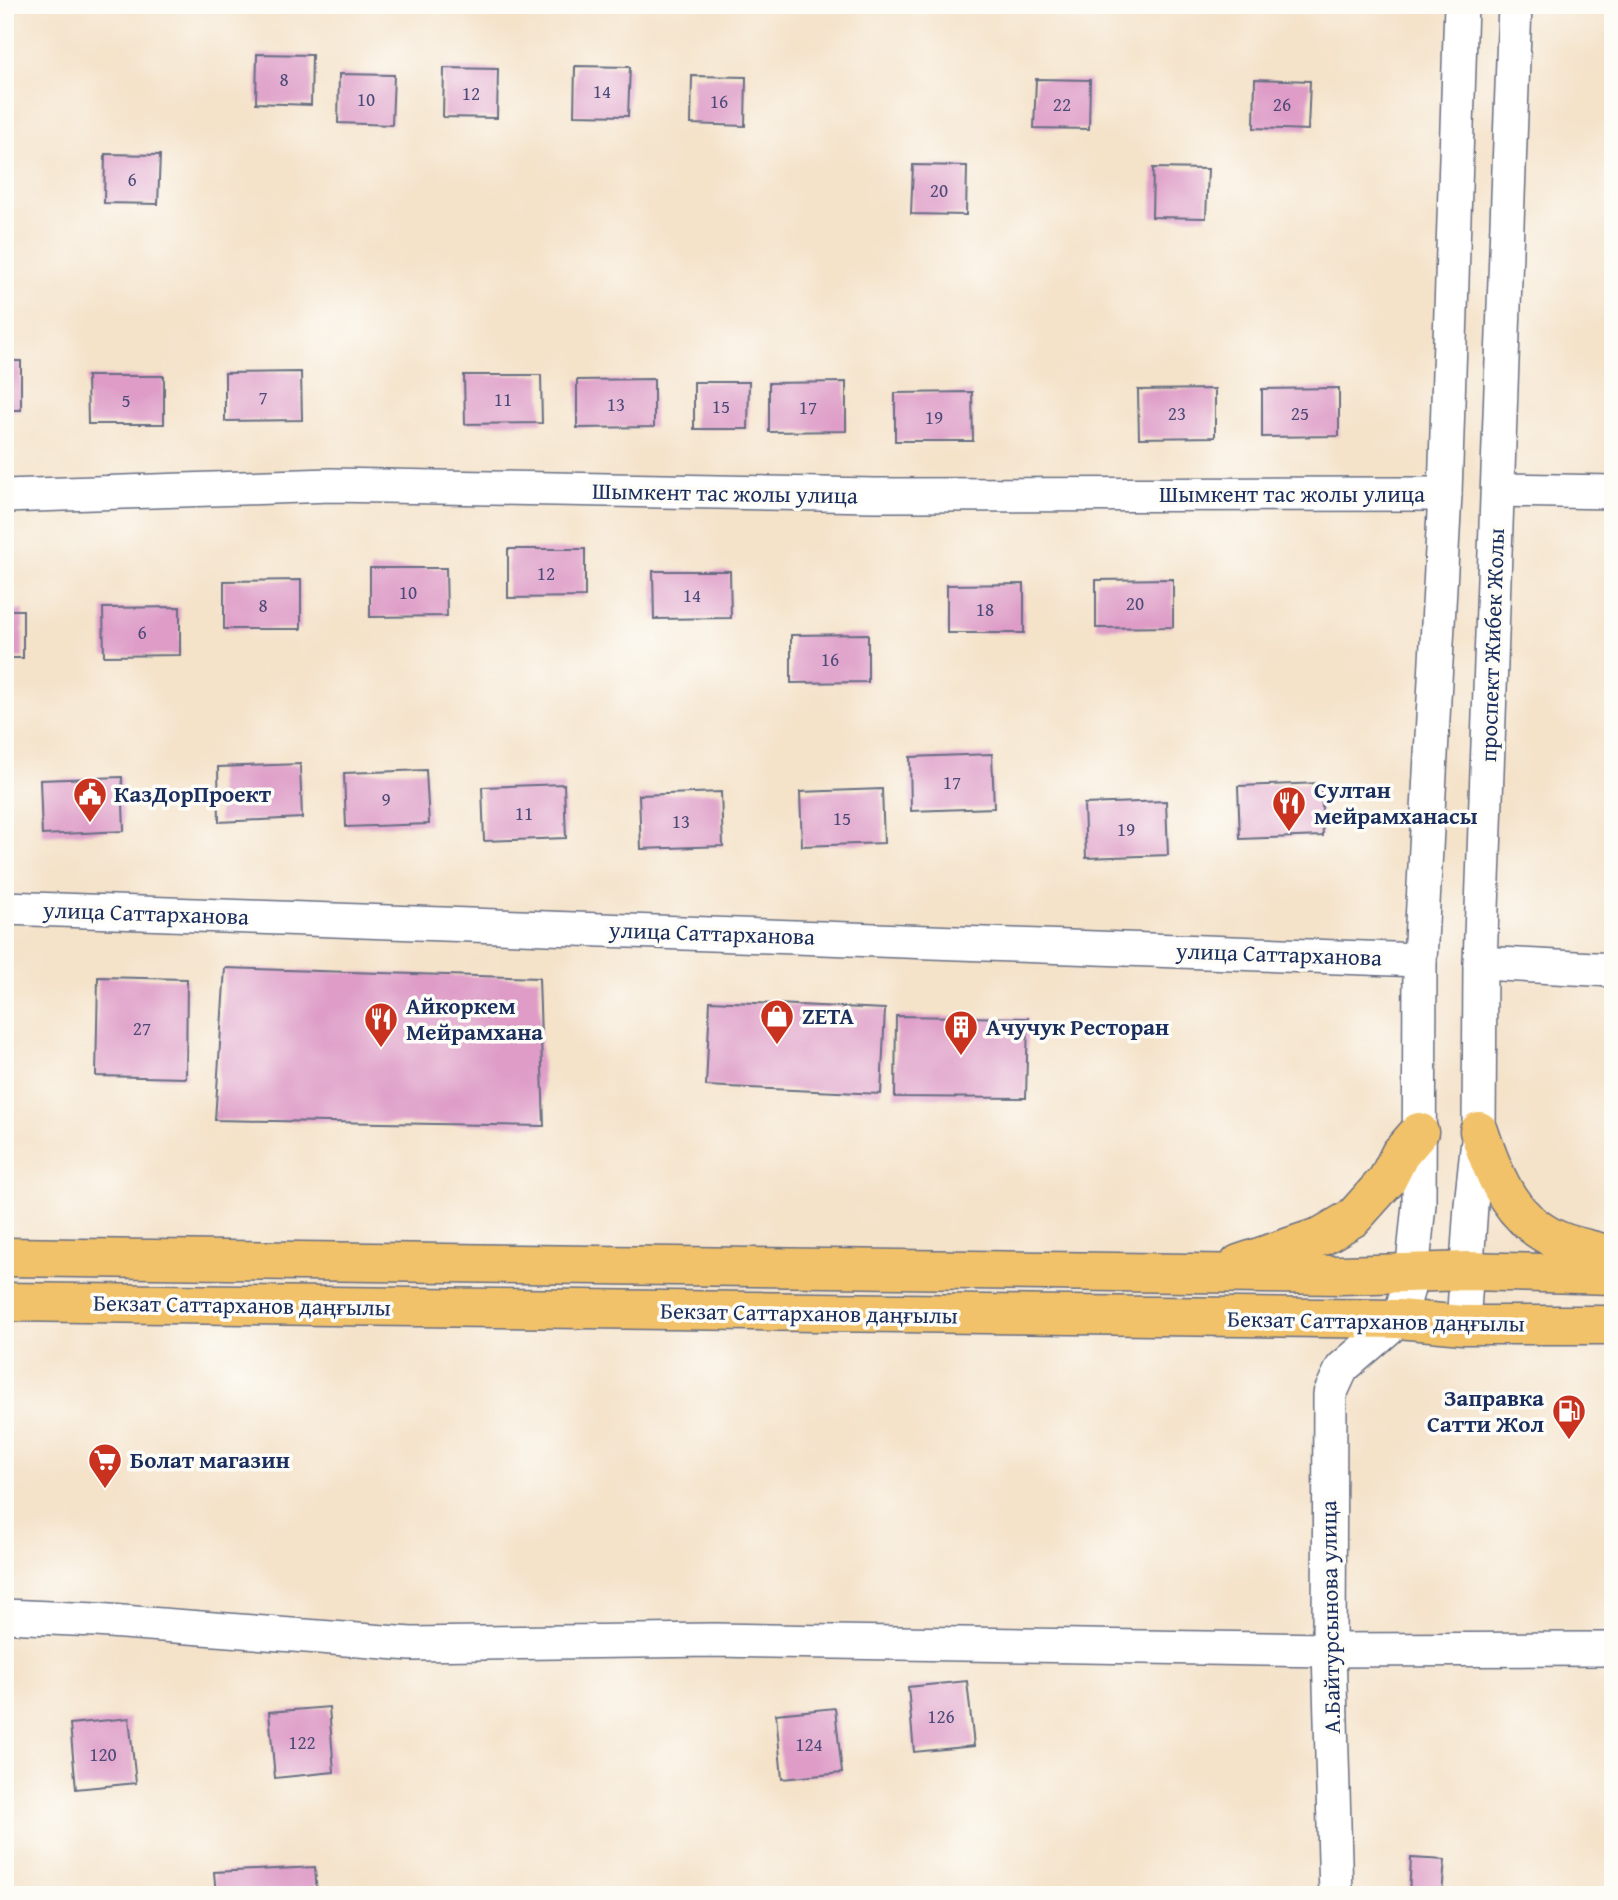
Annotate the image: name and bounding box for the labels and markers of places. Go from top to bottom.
place label: Султан мейрамханасы [1314,773,1478,832]
public building icon: КазДорПроект [71,775,109,824]
place label: КазДорПроект [114,777,272,810]
restaurant icon: Султан мейрамханасы [1270,784,1308,833]
place label: Айкоркем Мейрамхана [406,989,543,1048]
shop icon: ZETA [758,997,796,1046]
place label: ZETA [802,999,854,1032]
restaurant icon: Айкоркем Мейрамхана [362,1000,400,1049]
building icon: Ачучук Ресторан [942,1008,980,1057]
place label: Ачучук Ресторан [986,1010,1169,1043]
place label: Заправка Сатти Жол [1427,1381,1544,1440]
fuel station icon: Заправка Сатти Жол [1550,1392,1588,1441]
supermarket icon: Болат магазин [86,1441,124,1490]
place label: Болат магазин [130,1443,290,1476]

